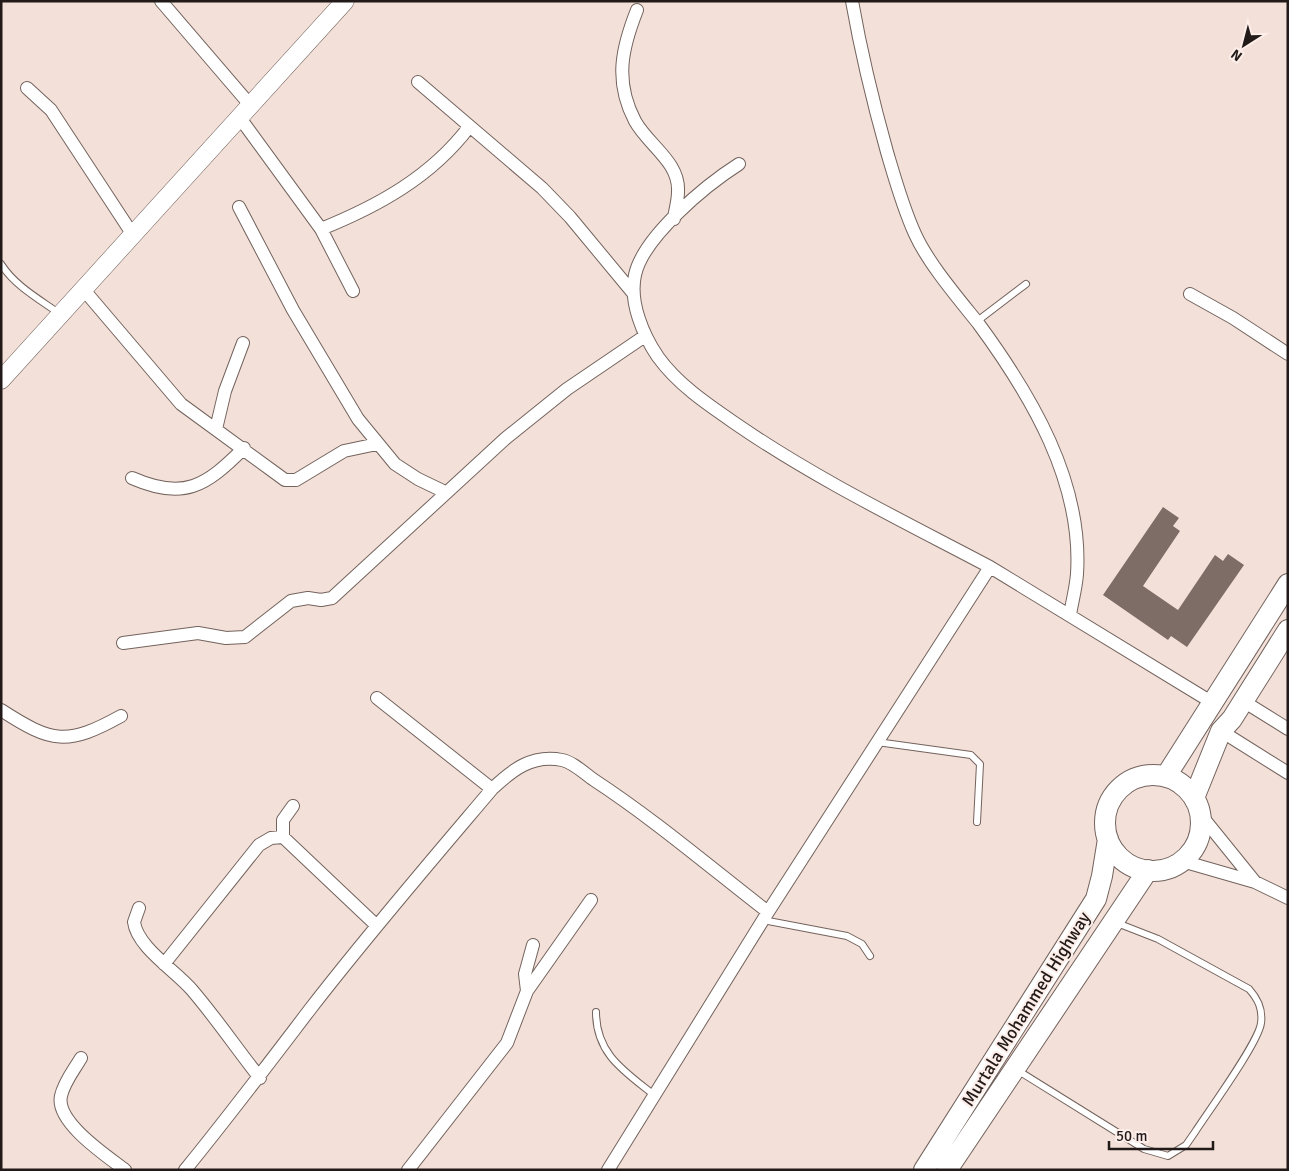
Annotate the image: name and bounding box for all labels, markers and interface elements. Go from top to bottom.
north arrow [1219,20,1269,70]
text: N [1228,45,1246,65]
street label: Murtala Mohammed Highway [957,907,1095,1110]
scale bar [1109,1118,1213,1150]
text: 50 m [1116,1127,1147,1145]

